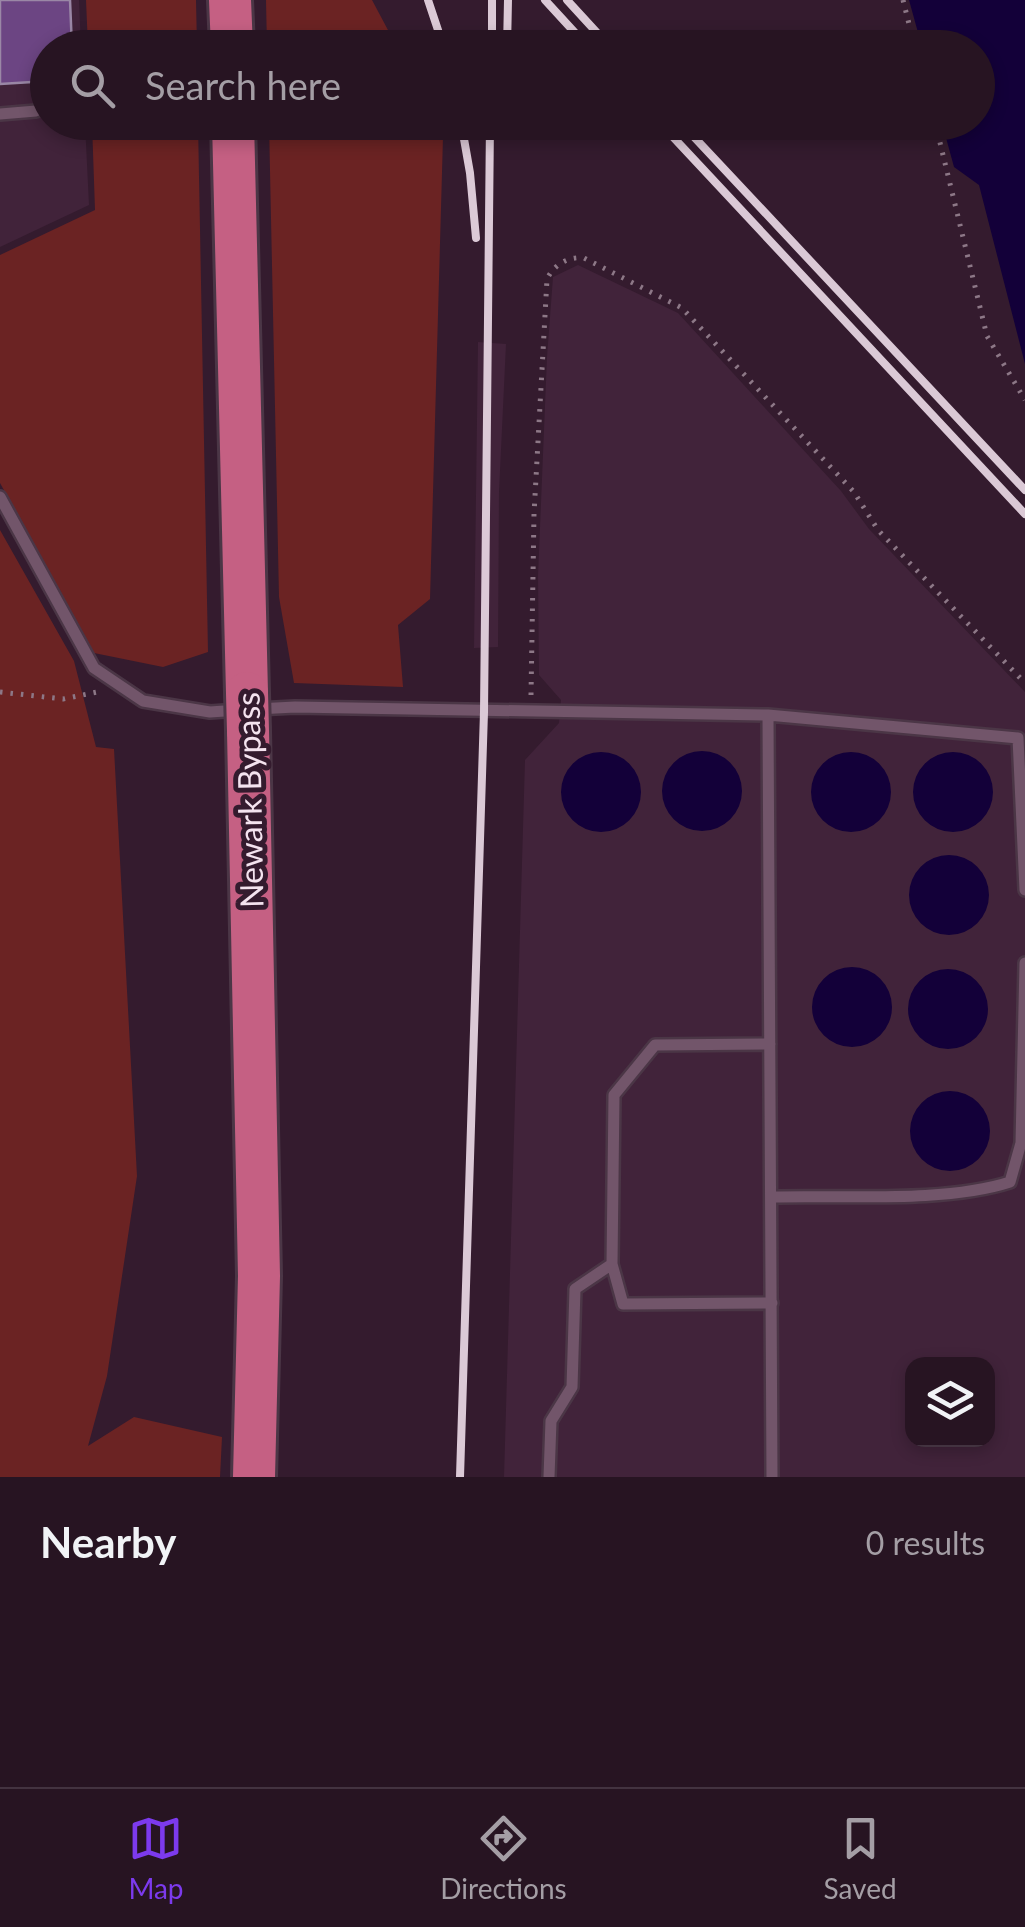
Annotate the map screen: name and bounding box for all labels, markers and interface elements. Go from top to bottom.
search box [30,30,995,140]
icon: search [65,58,120,113]
text: Search here [145,62,341,108]
street label: Newark Bypass [228,692,270,908]
map controls [905,1357,995,1447]
button: layers [905,1357,995,1447]
text: Nearby [40,1517,177,1567]
text: 0 results [866,1523,985,1562]
tab: Map [128,1811,184,1905]
tab: Directions [440,1811,567,1905]
tab: Saved [823,1811,897,1905]

